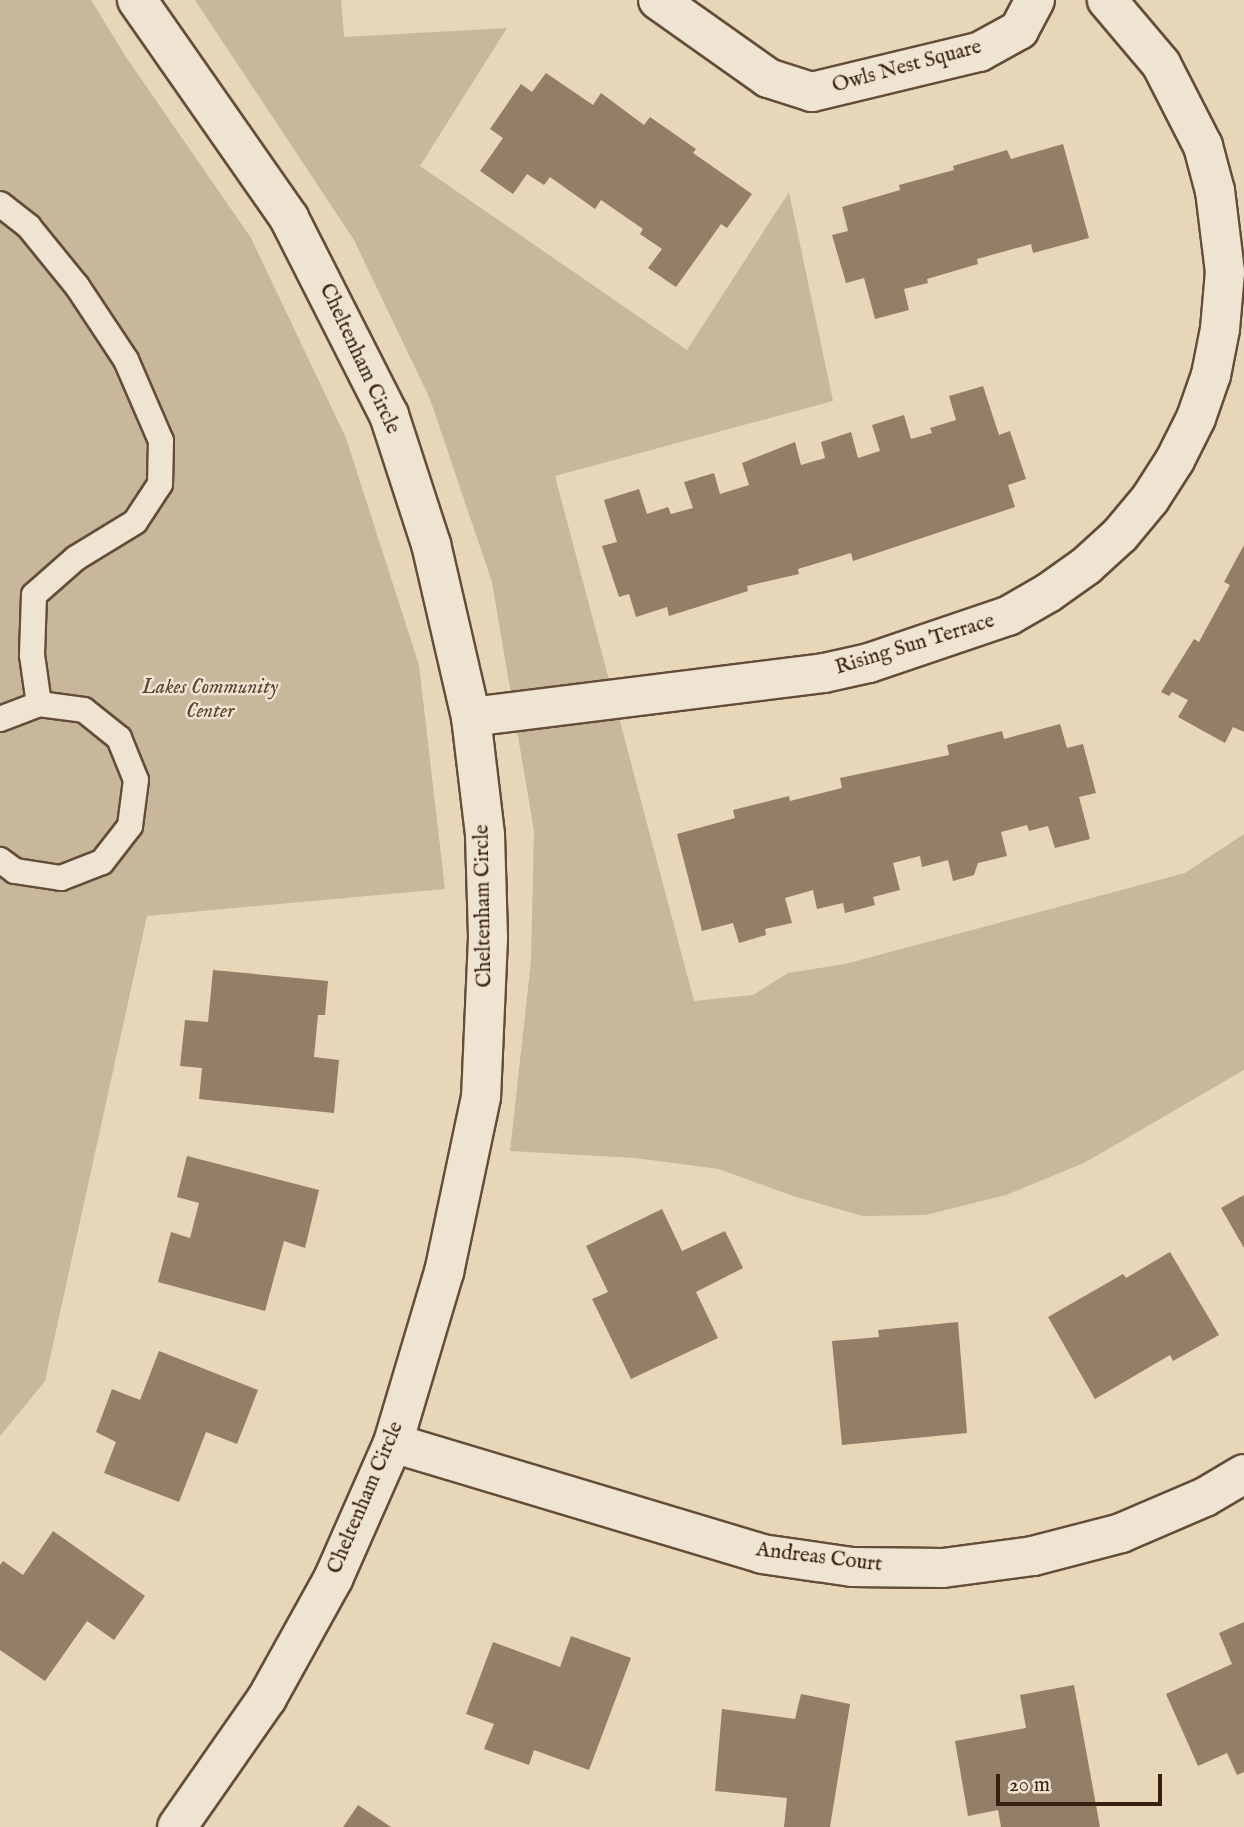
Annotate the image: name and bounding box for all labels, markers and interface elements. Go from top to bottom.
street label: Owls Nest Square [830,35,984,99]
street label: Cheltenham Circle [313,280,405,438]
street label: Rising Sun Terrace [832,609,998,681]
park label: Lakes Community Center [142,675,278,725]
street label: Cheltenham Circle [470,824,498,988]
street label: Cheltenham Circle [323,1418,409,1578]
street label: Andreas Court [754,1538,884,1578]
scale bar [999,1760,1165,1804]
text: 20 m [1009,1772,1050,1799]

